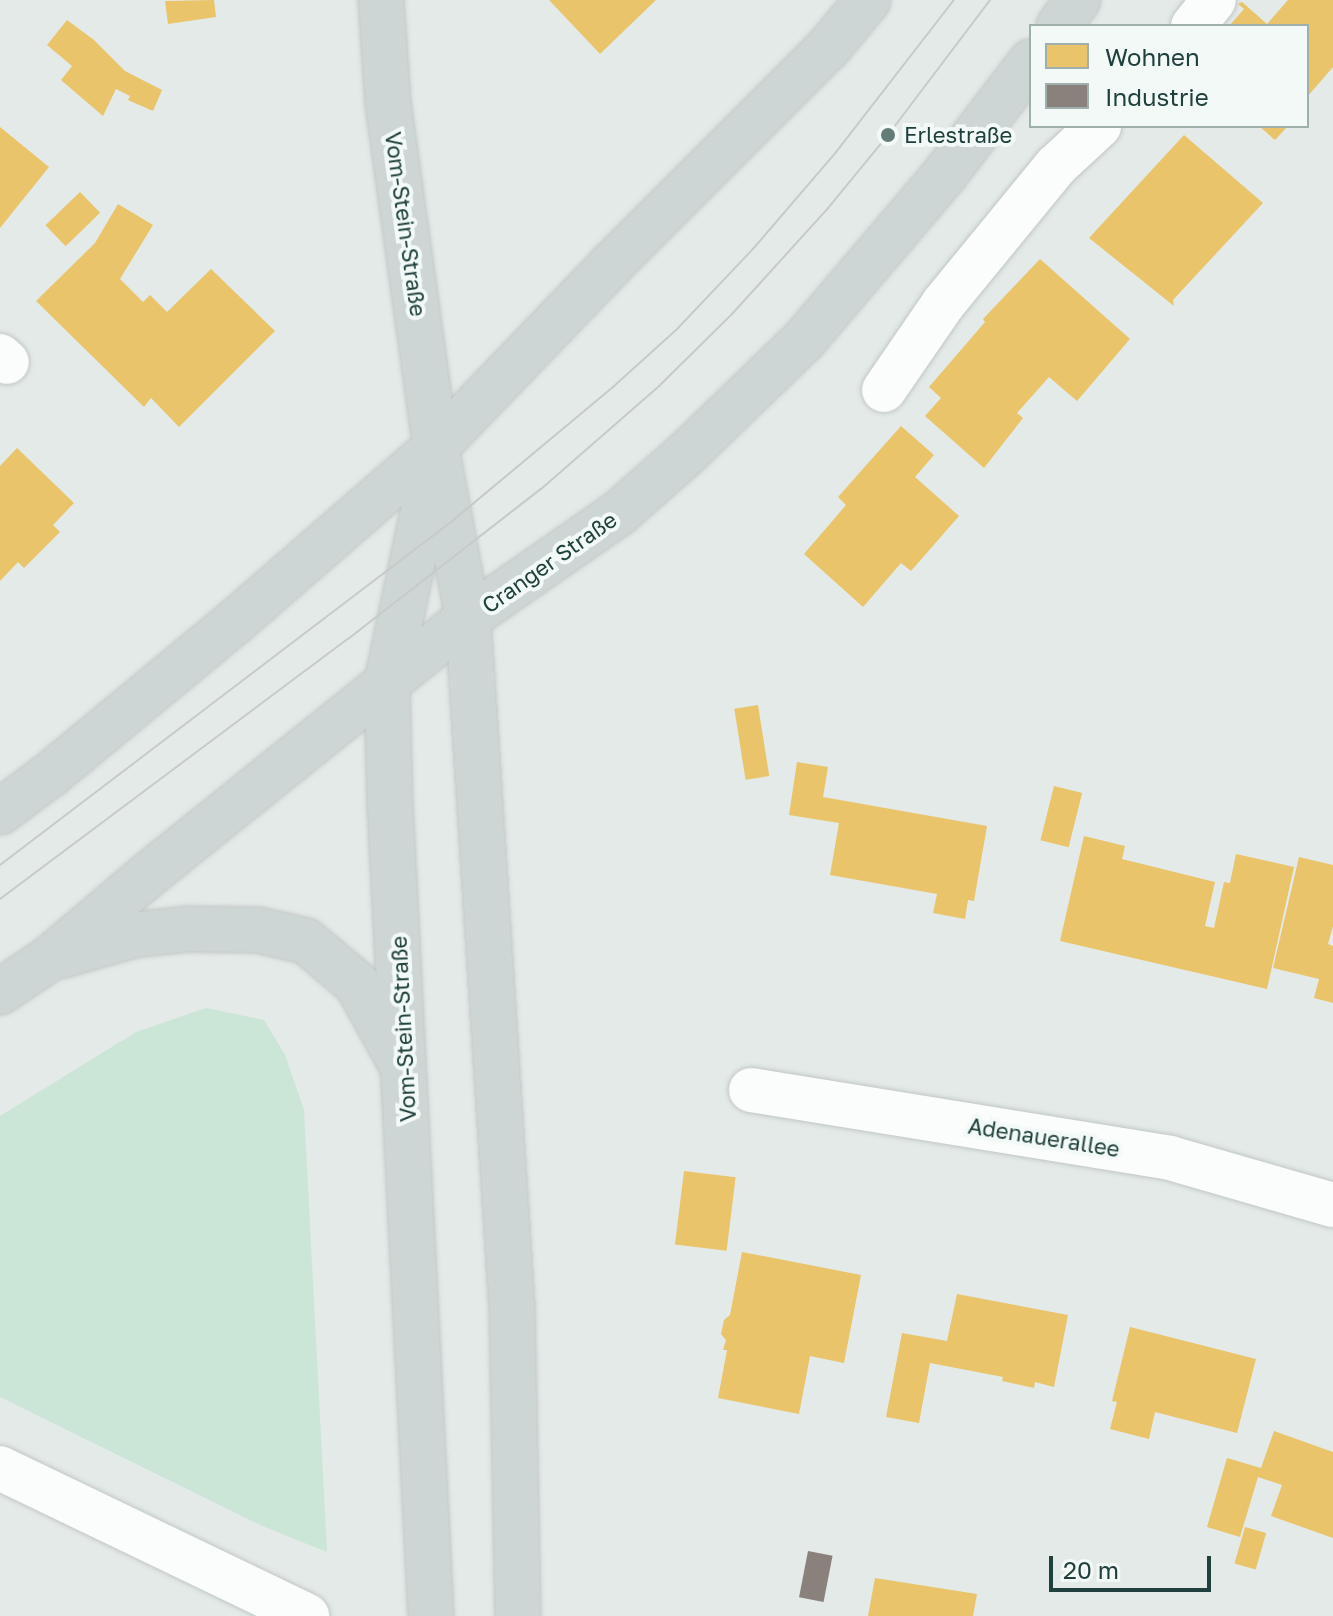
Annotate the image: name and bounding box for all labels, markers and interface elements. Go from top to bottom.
legend [1029,24,1309,128]
text: Wohnen [1105,42,1200,71]
text: Industrie [1105,82,1209,111]
place label: Erlestraße [904,122,1012,148]
marker: Erlestraße [879,126,897,144]
street label: Vom-Stein-Straße [380,130,432,318]
street label: Cranger Straße [477,506,621,618]
street label: Vom-Stein-Straße [385,935,421,1123]
street label: Adenauerallee [966,1112,1122,1162]
scale bar [1053,1540,1215,1590]
text: 20 m [1063,1555,1119,1584]

